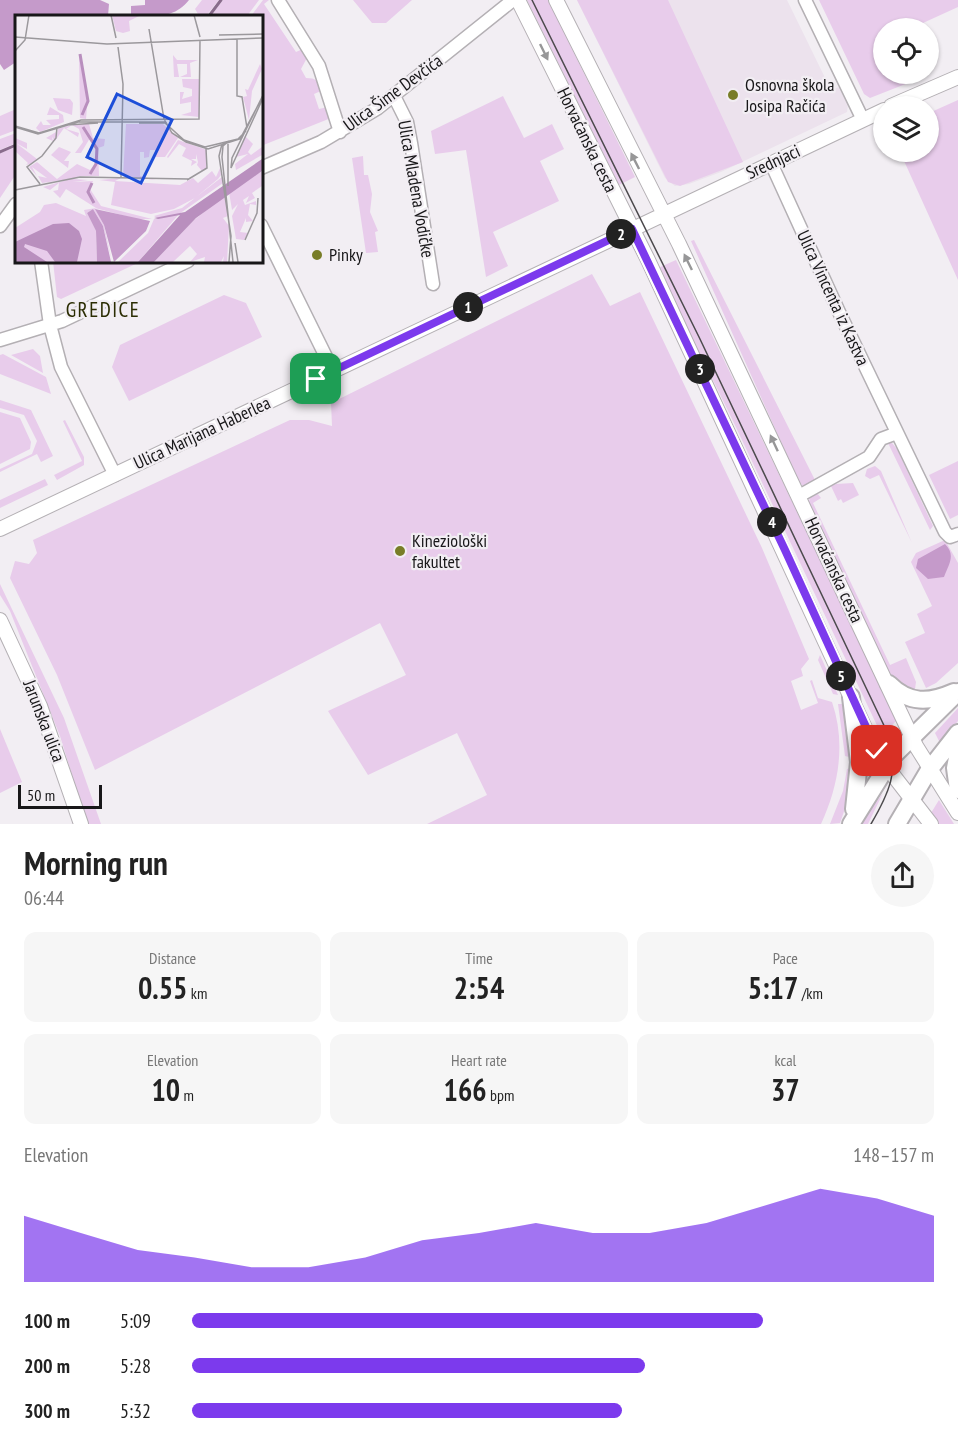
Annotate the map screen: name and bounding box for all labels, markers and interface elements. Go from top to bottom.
inset map [15,15,262,262]
map controls [873,18,939,162]
button: locate [873,18,939,84]
one-way arrow [540,44,549,61]
street label: Ulica Šime Devčića [339,49,447,136]
place label: Osnovna škola Josipa Račića [744,73,834,117]
street label: Horvaćanska cesta [552,84,623,196]
marker: Osnovna škola Josipa Račića [726,88,740,102]
button: layers [873,96,939,162]
street label: Ulica Mladena Vodičke [393,118,440,259]
street label: Srednjaci [742,139,804,184]
one-way arrow [631,153,640,170]
pin: 2 [606,219,636,249]
text: 2 [617,224,625,244]
street label: Ulica Vincenta iz Kastva [792,226,875,369]
place label: Pinky [329,243,363,266]
marker: Pinky [310,248,324,262]
one-way arrow [683,254,692,271]
pin: 1 [453,292,483,322]
district label: GREDICE [66,296,140,323]
text: 1 [464,297,472,317]
pin [290,353,341,404]
pin: 3 [685,354,715,384]
text: 3 [696,359,704,379]
icon: arrive [299,362,332,395]
street label: Ulica Marijana Haberlea [130,391,274,474]
one-way arrow [770,435,779,452]
pin: 4 [757,507,787,537]
text: 4 [768,512,776,532]
street label: Horvaćanska cesta [800,513,869,626]
place label: Kineziološki fakultet [412,529,487,573]
marker: Kineziološki fakultet [393,544,407,558]
pin: 5 [826,661,856,691]
text: 5 [837,666,845,686]
street label: Jarunska ulica [18,676,71,765]
pin [851,725,902,776]
icon: check [860,734,893,767]
scale bar [18,782,102,810]
text: 50 m [27,785,55,805]
text: Morning run [24,841,168,884]
button: share [871,844,934,907]
text: 06:44 [24,885,64,911]
text: Distance [149,948,196,968]
text: Time [465,948,493,968]
text: Pace [773,948,798,968]
text: 0.55 [138,968,187,1007]
text: 2:54 [454,968,504,1007]
text: 5:17 [748,968,798,1007]
text: km [187,983,207,1003]
text: /km [798,983,823,1003]
text: Elevation [147,1050,198,1070]
text: Heart rate [451,1050,507,1070]
text: kcal [774,1050,796,1070]
text: 10 [151,1070,180,1109]
text: 166 [444,1070,487,1109]
text: 37 [771,1070,800,1109]
text: m [180,1085,194,1105]
text: bpm [487,1085,514,1105]
text: Elevation [24,1142,88,1168]
text: 148–157 m [853,1142,934,1168]
text: 100 m [24,1308,70,1334]
text: 5:09 [120,1308,151,1334]
text: 200 m [24,1353,70,1379]
text: 5:28 [120,1353,151,1379]
text: 300 m [24,1398,70,1424]
text: 5:32 [120,1398,151,1424]

